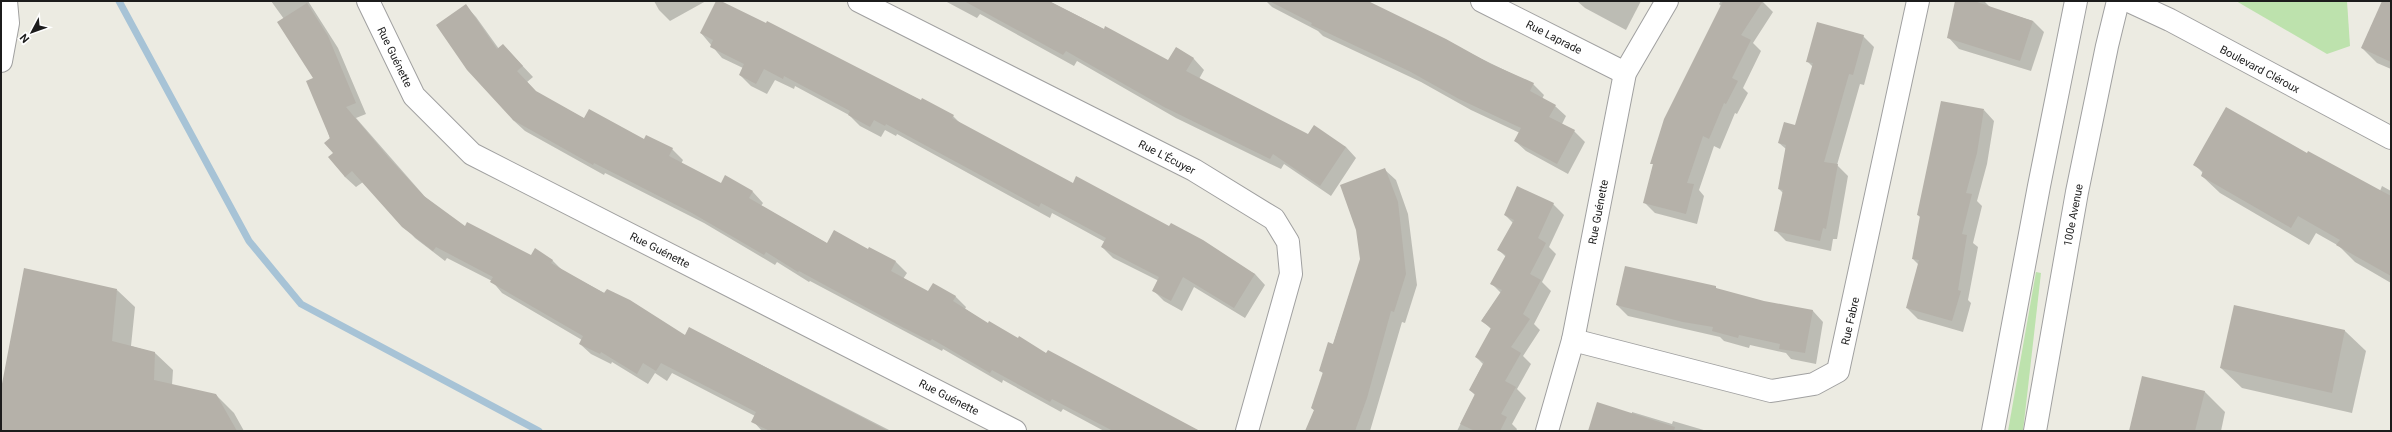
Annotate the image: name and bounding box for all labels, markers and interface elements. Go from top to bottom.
north arrow [12,12,52,52]
street label: Rue Laprade [1524,18,1584,57]
street label: Rue Guénette [374,25,415,90]
text: N [17,31,32,45]
street label: Boulevard Cléroux [2218,43,2302,96]
street label: Rue L'Écuyer [1136,138,1198,177]
street label: Rue Guénette [1586,178,1611,246]
street label: 100e Avenue [2061,183,2086,247]
street label: Rue Guénette [628,230,692,271]
street label: Rue Fabre [1839,296,1862,346]
street label: Rue Guénette [917,377,981,418]

